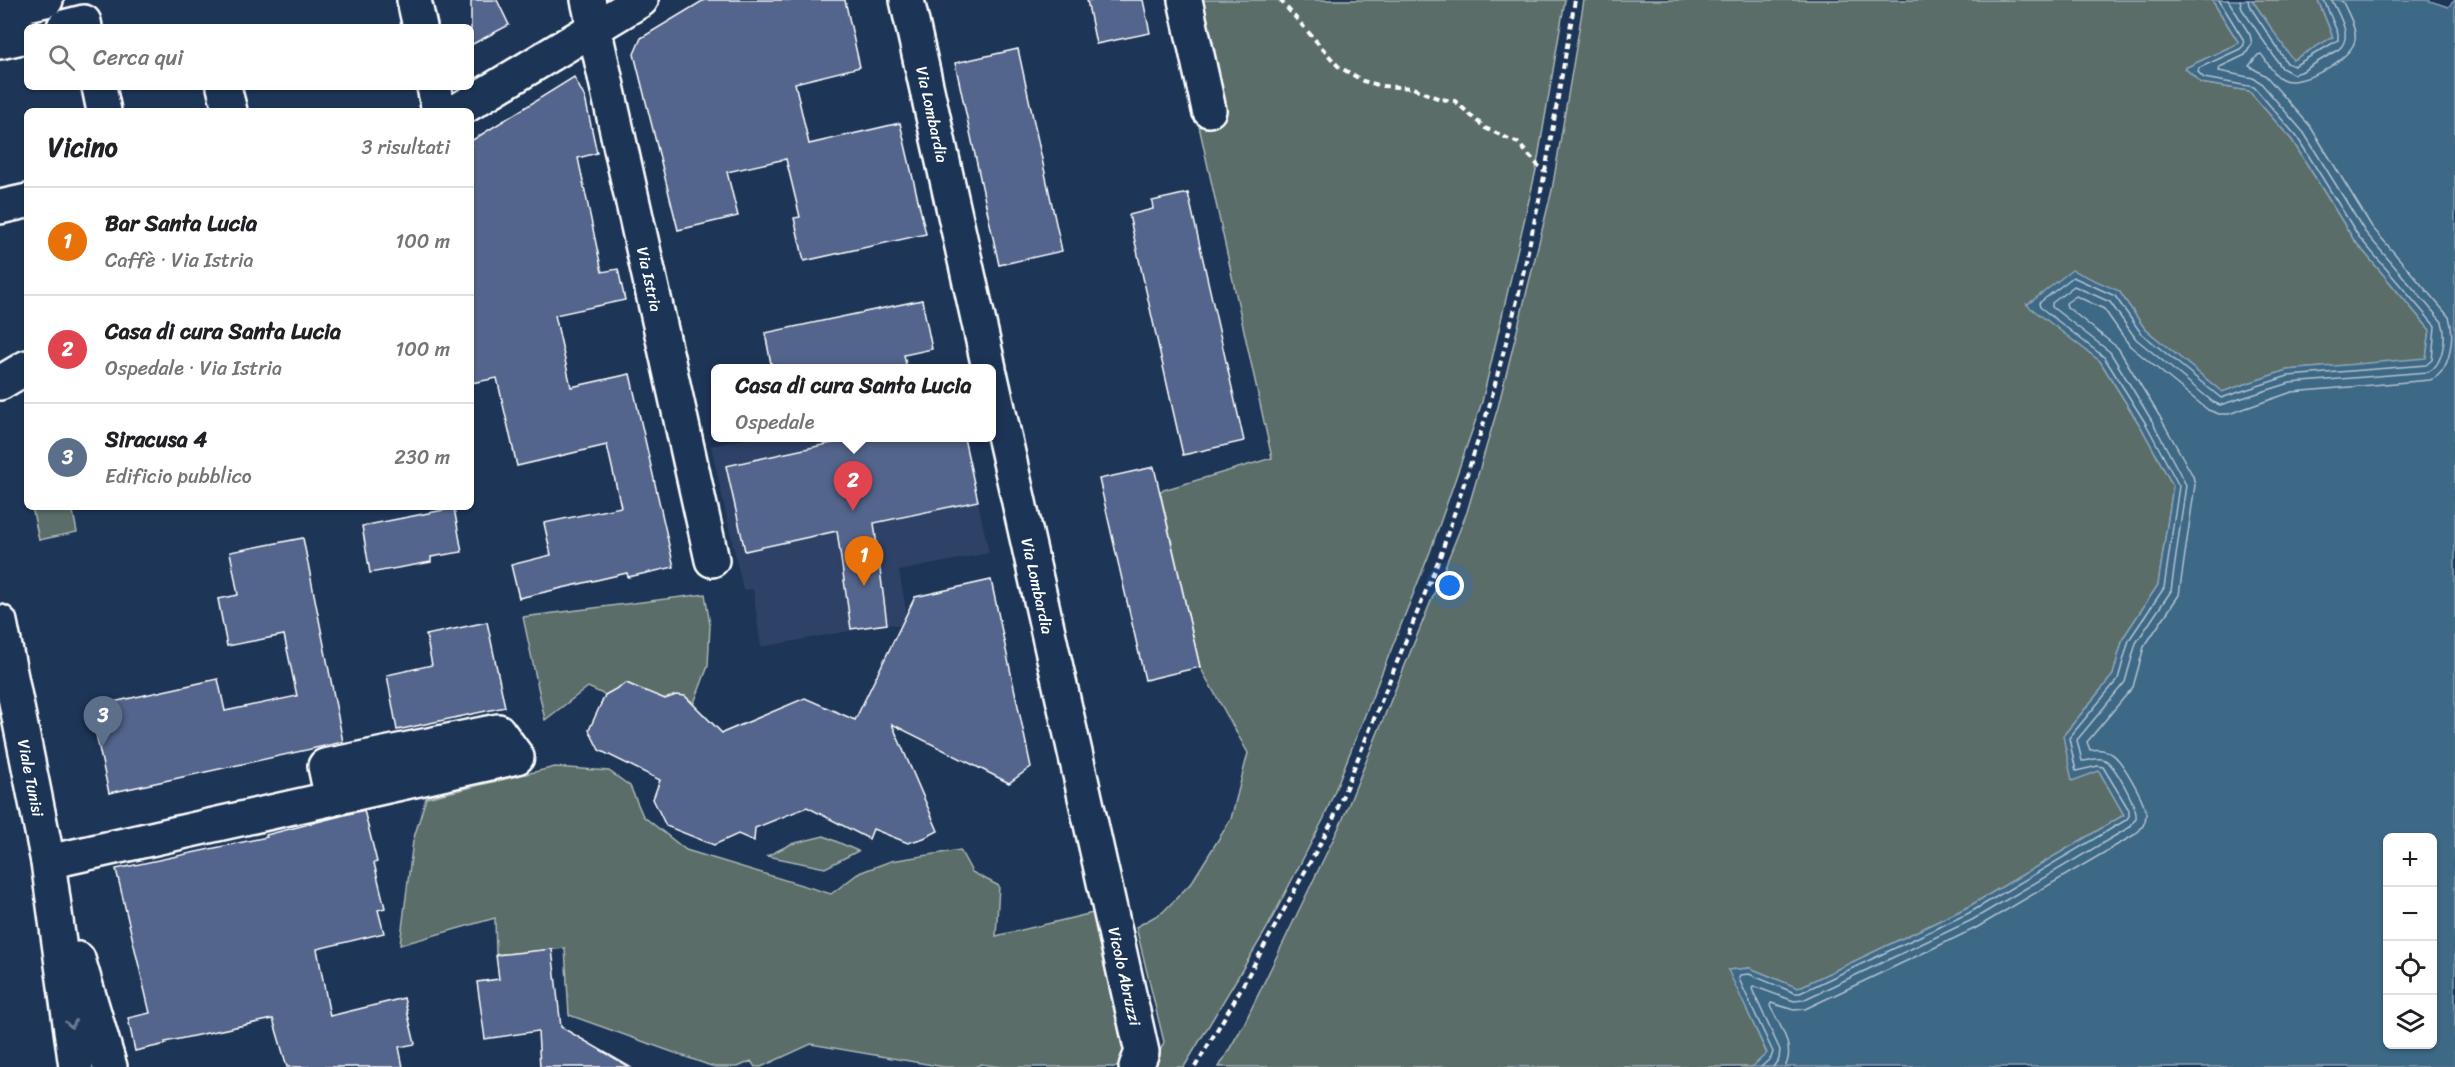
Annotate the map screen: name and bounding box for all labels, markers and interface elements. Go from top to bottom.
search box [24,24,474,90]
text: Cerca qui [93,38,183,77]
icon: search [45,41,78,74]
street label: Via Lombardia [907,63,957,165]
text: Vicino [48,124,118,170]
text: 3 risultati [361,130,450,165]
text: Bar Santa Lucia [105,204,257,243]
text: 1 [63,224,72,259]
text: 100 m [396,224,450,259]
text: Caffè · Via Istria [105,243,254,278]
street label: Via Istria [628,244,671,315]
text: Casa di cura Santa Lucia [105,312,341,351]
text: 2 [62,332,73,367]
text: 100 m [396,332,450,367]
text: Ospedale · Via Istria [105,351,282,386]
popup [711,364,996,442]
text: Casa di cura Santa Lucia [736,366,972,405]
text: Ospedale [736,405,814,440]
text: Siracusa 4 [105,420,207,459]
text: 3 [62,440,73,475]
text: 230 m [394,440,450,475]
text: Edificio pubblico [105,459,252,494]
pin: 2 [834,462,872,511]
street label: Via Lombardia [1012,535,1062,637]
pin: 1 [844,536,884,586]
your location [1435,571,1464,600]
pin: 3 [84,696,122,746]
street label: Viale Tunisi [9,737,53,820]
map controls [2383,833,2437,1049]
button: + [2383,833,2437,887]
button: − [2383,887,2437,941]
street label: Vicolo Abruzzi [1099,924,1150,1029]
button: locate [2383,941,2437,995]
button: layers [2383,995,2437,1049]
one-way arrow [64,1020,76,1029]

